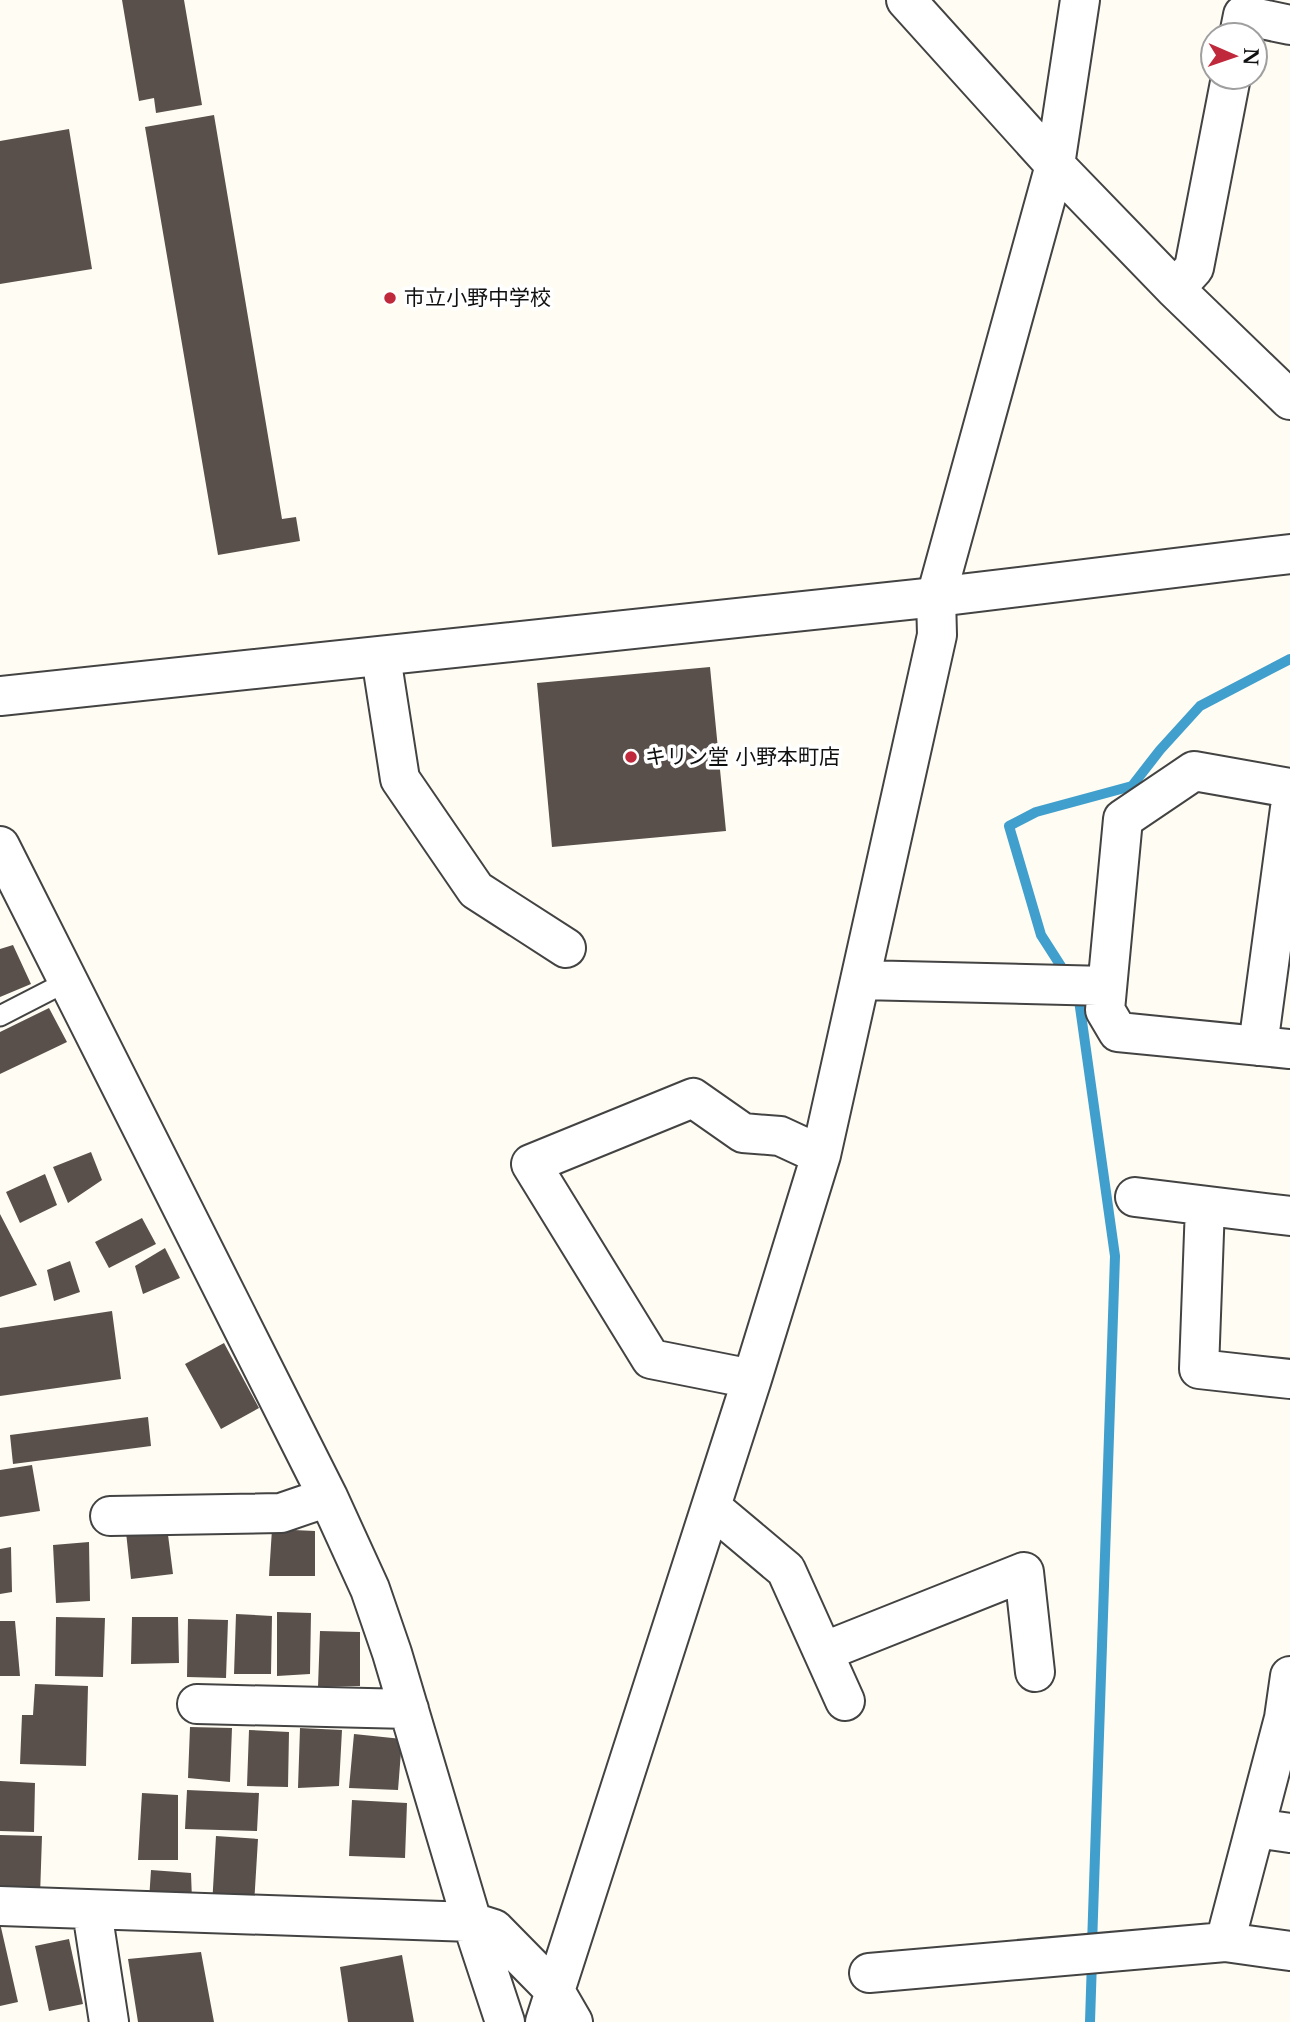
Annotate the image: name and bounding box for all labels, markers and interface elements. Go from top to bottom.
north arrow [1199,21,1269,91]
text: N [1239,47,1262,66]
place label: 市立小野中学校 [404,285,551,311]
marker: 市立小野中学校 [382,290,398,306]
place label: キリン堂 小野本町店 [645,744,840,770]
marker: キリン堂 小野本町店 [623,749,639,765]

